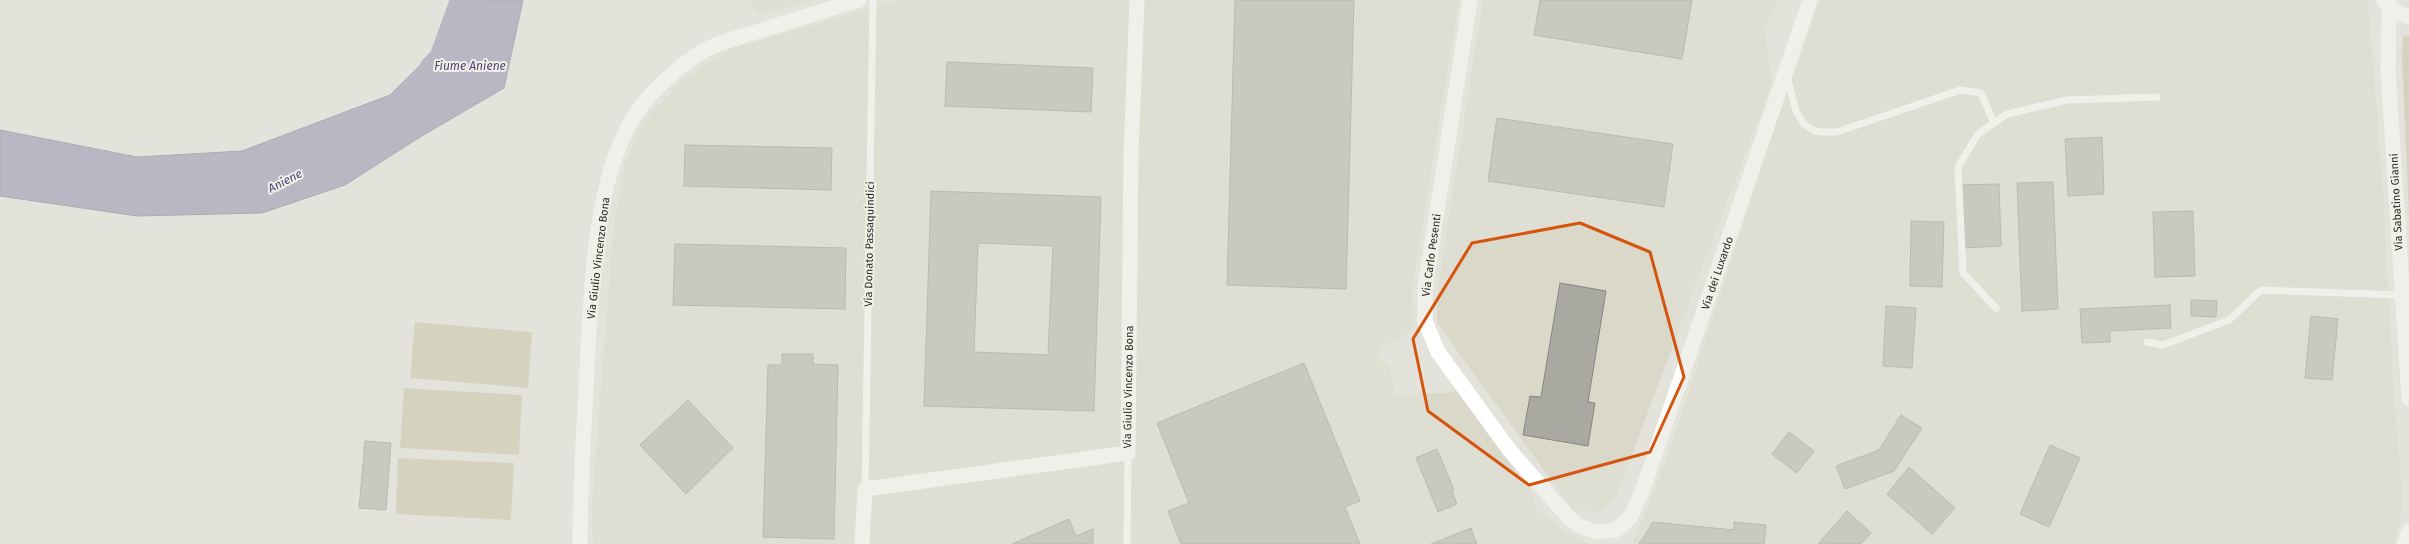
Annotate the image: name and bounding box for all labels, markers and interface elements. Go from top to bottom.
water label: Fiume Aniene [434,59,506,73]
street label: Via Sabatino Gianni [2387,153,2406,251]
water label: Aniene [265,166,304,196]
street label: Via Donato Passaquindici [862,181,877,307]
street label: Via Giulio Vincenzo Bona [585,196,612,320]
street label: Via Carlo Pesenti [1419,213,1444,297]
street label: Via dei Luxardo [1699,235,1736,311]
street label: Via Giulio Vincenzo Bona [1121,325,1136,449]

